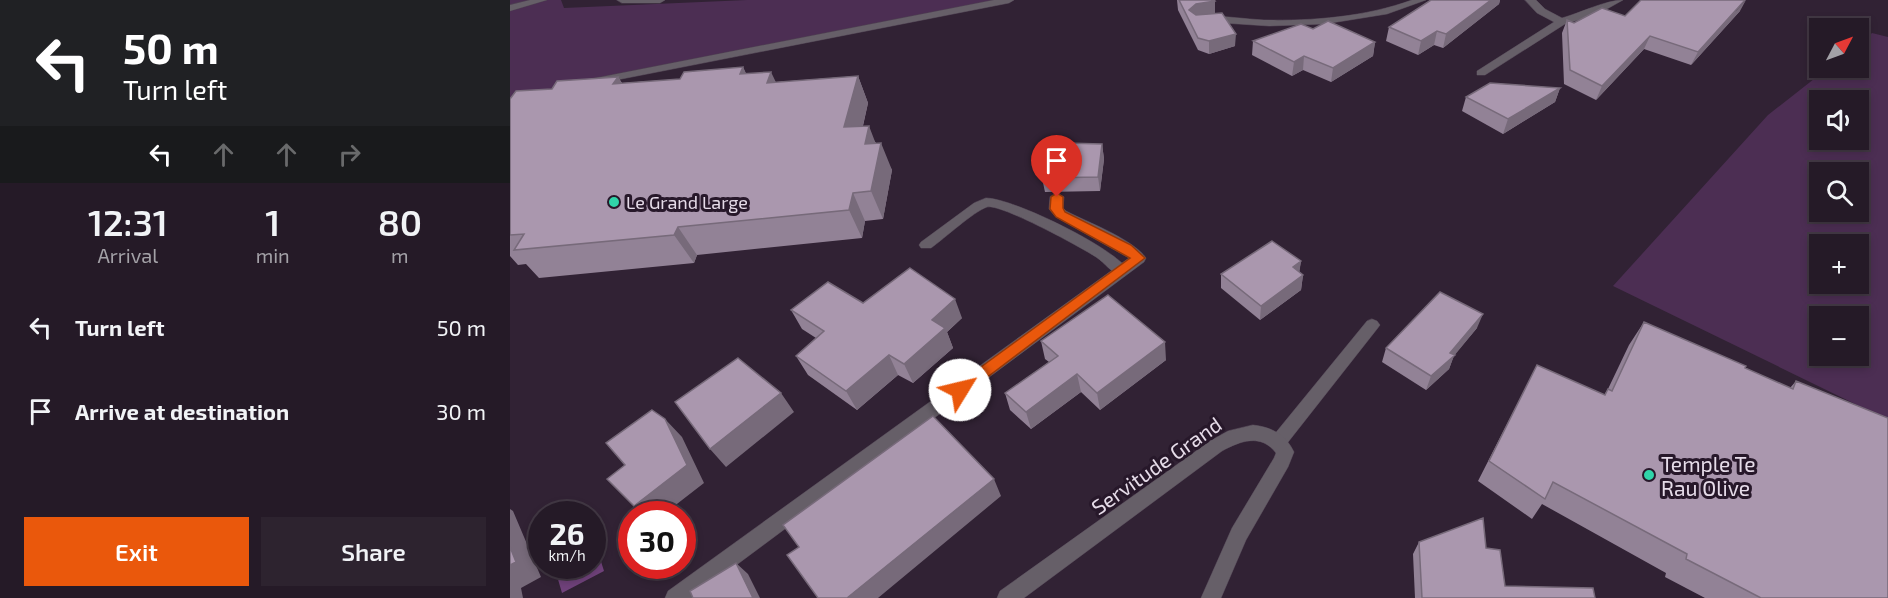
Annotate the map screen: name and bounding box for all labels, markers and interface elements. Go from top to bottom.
north arrow [1809,18,1869,78]
map controls [1809,18,1869,366]
text: 50 m [123,22,219,72]
icon: left [24,24,102,102]
text: Turn left [123,73,227,105]
button: sound [1809,90,1869,150]
pin [1031,135,1082,197]
icon: left [144,138,177,171]
icon: ahead [207,138,240,171]
icon: ahead [270,138,303,171]
icon: right [333,138,366,171]
icon: arrive [1040,144,1073,177]
button: search [1809,162,1869,222]
place label: Le Grand Large [626,191,748,213]
marker: Le Grand Large [607,195,621,209]
text: 12:31 [88,200,168,243]
text: 1 [265,200,280,243]
text: 80 [378,200,422,243]
button: + [1809,234,1869,294]
text: Arrival [97,243,158,267]
text: min [256,243,290,267]
text: m [391,243,409,267]
button: − [1809,306,1869,366]
icon: left [24,311,57,344]
text: Turn left [75,314,164,340]
text: 50 m [437,314,486,340]
position arrow [928,358,992,422]
icon: arrive [24,395,57,428]
text: Arrive at destination [75,398,289,424]
text: 30 m [436,398,486,424]
street label: Servitude Grand [1086,411,1226,519]
place label: Temple Te Rau Olive [1661,451,1756,500]
marker: Temple Te Rau Olive [1642,468,1656,482]
speed limit sign: 30 [618,501,696,579]
text: 26 [549,515,585,551]
button: Exit [24,517,249,586]
button: Share [261,517,486,586]
text: km/h [548,546,586,564]

